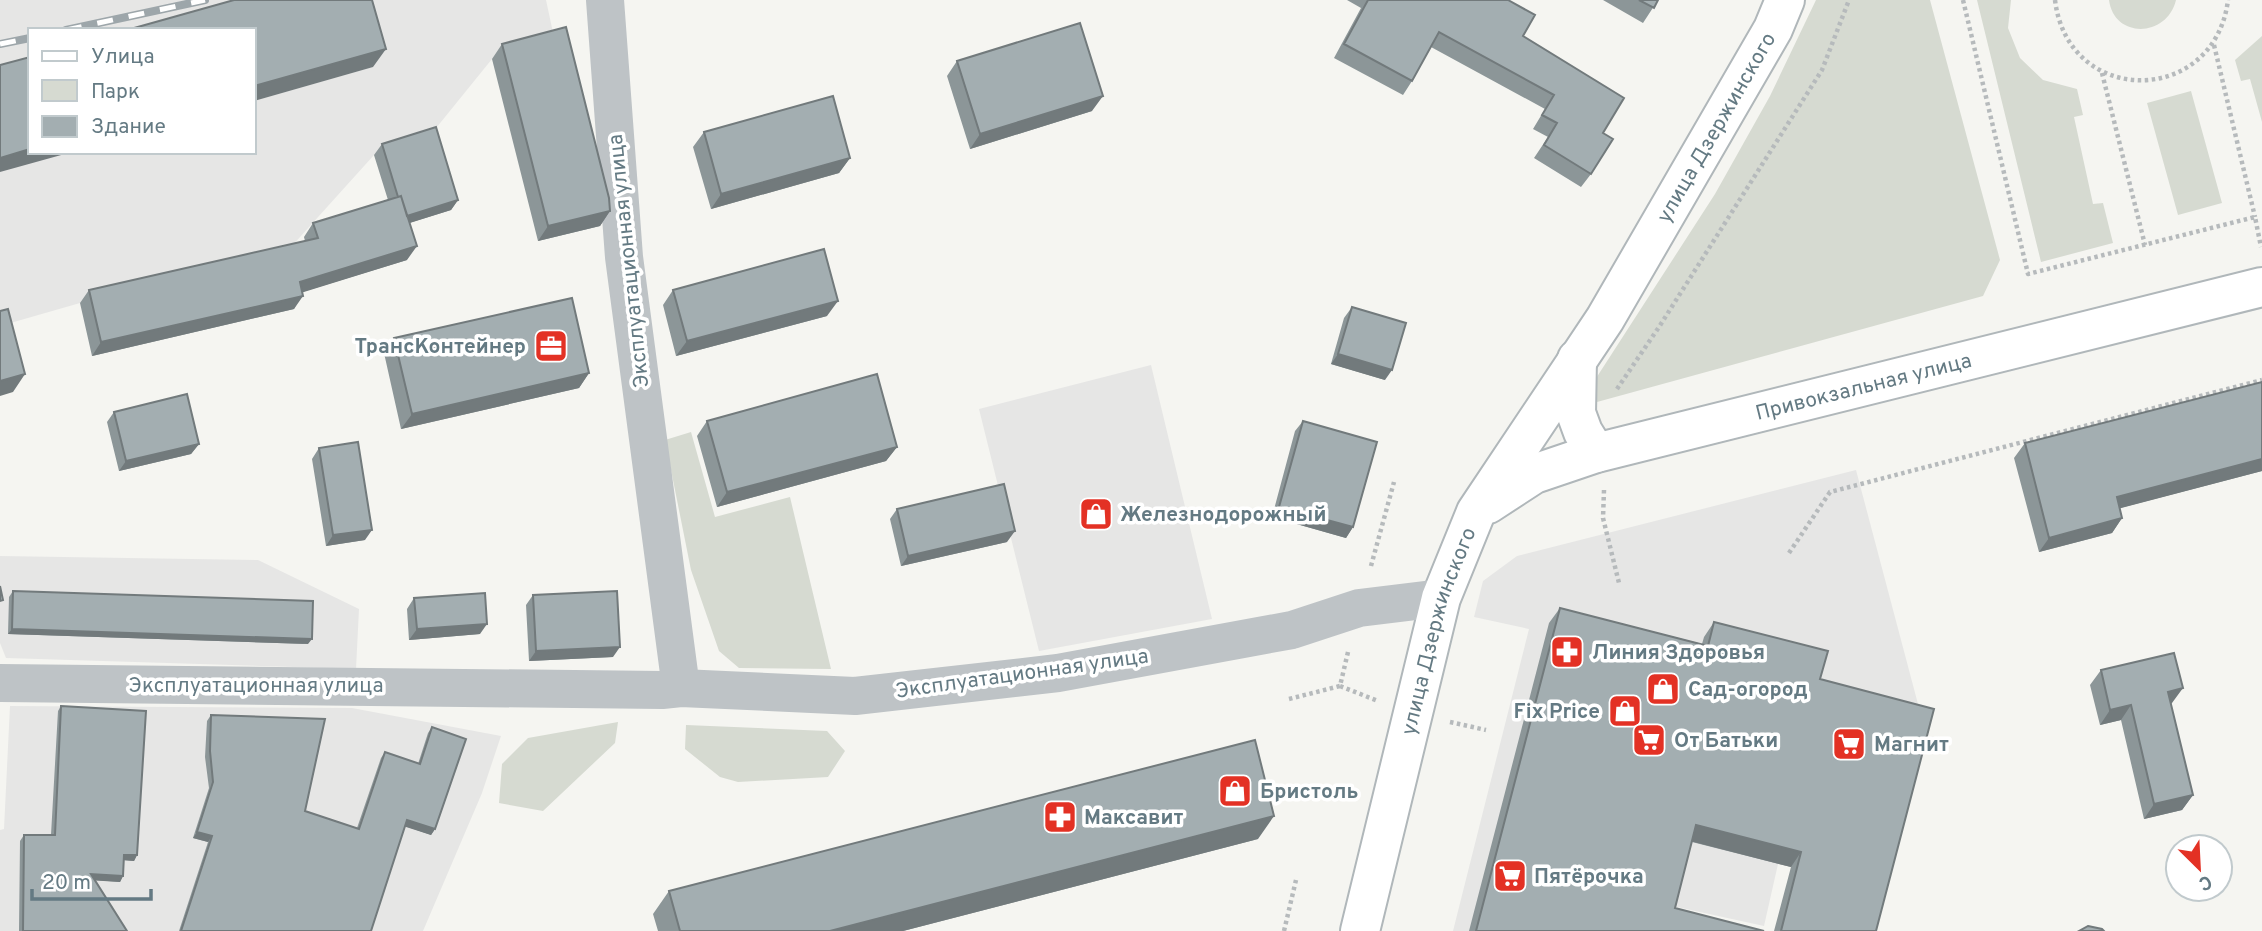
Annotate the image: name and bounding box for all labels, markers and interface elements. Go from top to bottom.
legend [28,28,256,154]
street label: улица Дзержинского [1651,28,1783,228]
text: Улица [91,44,155,71]
text: Парк [91,79,140,106]
text: Здание [91,114,166,141]
street label: Эксплуатационная улица [603,133,656,389]
office icon: ТрансКонтейнер [532,327,570,365]
place label: ТрансКонтейнер [355,334,526,361]
street label: Привокзальная улица [1753,348,1975,428]
shop icon: Железнодорожный [1077,495,1115,533]
place label: Железнодорожный [1120,502,1327,529]
street label: улица Дзержинского [1396,524,1483,738]
pharmacy icon: Линия Здоровья [1548,633,1586,671]
place label: Линия Здоровья [1592,640,1765,667]
street label: Эксплуатационная улица [894,643,1150,706]
shop icon: Сад-огород [1644,670,1682,708]
street label: Эксплуатационная улица [128,673,384,700]
place label: Сад-огород [1688,677,1808,704]
shop icon: Fix Price [1606,692,1644,730]
place label: Fix Price [1514,699,1600,726]
supermarket icon: От Батьки [1630,721,1668,759]
supermarket icon: Магнит [1830,725,1868,763]
place label: От Батьки [1674,728,1778,755]
place label: Магнит [1874,732,1949,759]
shop icon: Бристоль [1216,772,1254,810]
place label: Бристоль [1260,779,1358,806]
pharmacy icon: Максавит [1041,798,1079,836]
place label: Максавит [1084,805,1184,832]
north arrow [2164,833,2234,903]
supermarket icon: Пятёрочка [1491,857,1529,895]
scale bar [32,858,150,902]
place label: Пятёрочка [1534,864,1644,891]
text: С [2195,868,2216,895]
text: 20 m [42,870,91,897]

